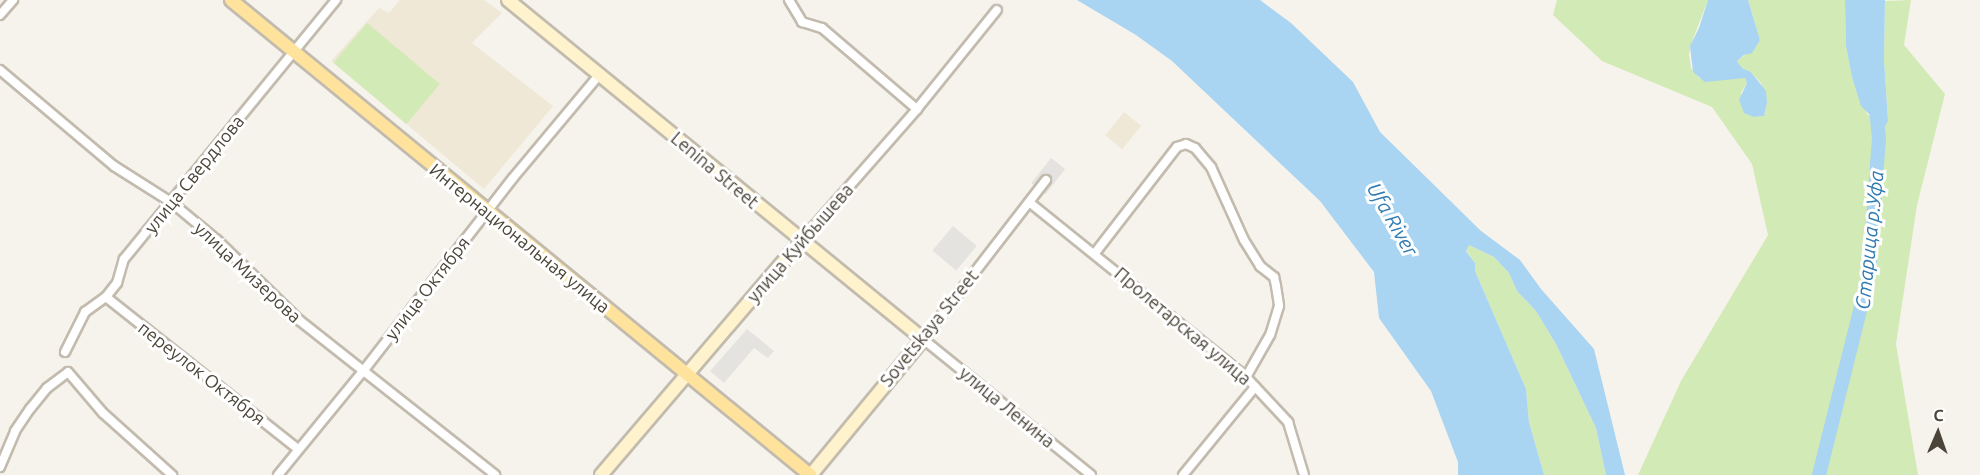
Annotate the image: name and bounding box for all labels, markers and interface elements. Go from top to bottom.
street label: улица Свердлова [140,110,248,238]
street label: Lenina Street [667,127,763,213]
street label: Интернациональная улица [426,159,614,317]
water label: Старица р.Уфа [1850,169,1888,311]
water label: Ufa River [1362,178,1424,260]
street label: улица Куйбышева [742,179,858,307]
street label: улица Мизерова [190,217,306,327]
street label: улица Октября [380,232,474,344]
street label: Пролетарская улица [1110,263,1256,389]
street label: Sovetskaya Street [875,265,983,391]
street label: переулок Октября [134,317,270,429]
street label: улица Ленина [955,362,1059,452]
north arrow [1908,403,1968,463]
text: С [1933,406,1944,424]

